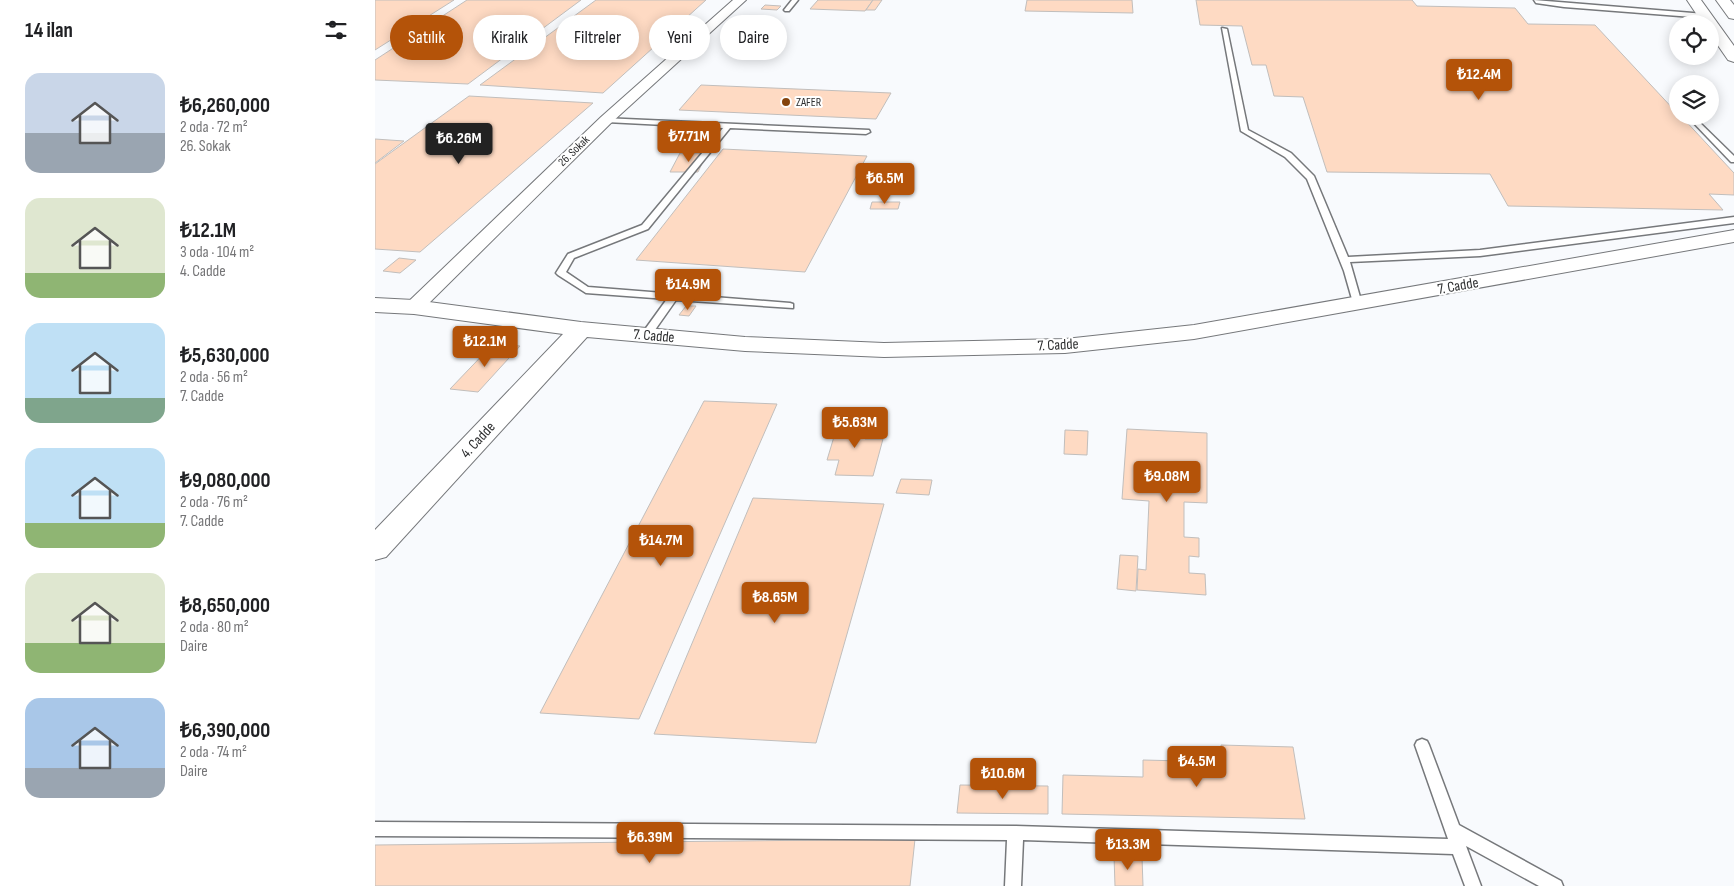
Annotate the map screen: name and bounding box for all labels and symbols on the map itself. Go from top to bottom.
pin: ₺12.4M [1438,58,1520,101]
place label: ZAFER [796,95,822,110]
marker: ZAFER [780,96,792,108]
pin: ₺7.71M [648,120,730,163]
pin: ₺6.26M [418,122,500,165]
street label: 26. Sokak [555,132,593,170]
pin: ₺6.5M [850,162,920,205]
pin: ₺14.9M [647,268,729,311]
street label: 7. Cadde [1436,273,1480,299]
street label: 7. Cadde [633,325,675,347]
pin: ₺12.1M [444,326,526,368]
street label: 7. Cadde [1037,334,1079,356]
pin: ₺5.63M [814,406,896,449]
street label: 4. Cadde [456,418,500,462]
pin: ₺9.08M [1126,460,1208,503]
pin: ₺14.7M [620,524,702,567]
pin: ₺8.65M [734,582,816,624]
pin: ₺4.5M [1162,746,1232,788]
pin: ₺10.6M [962,758,1044,800]
pin: ₺6.39M [609,822,691,864]
pin: ₺13.3M [1087,828,1169,871]

